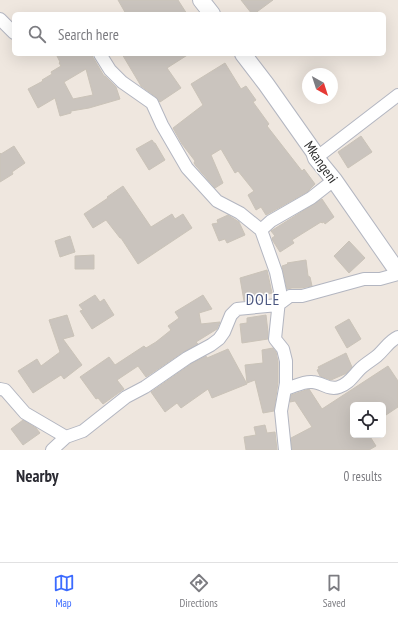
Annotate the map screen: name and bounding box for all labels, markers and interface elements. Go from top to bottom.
search box [12,12,386,56]
icon: search [26,23,48,45]
text: Search here [58,25,119,44]
north arrow [302,68,338,104]
street label: Mkangeni [300,138,342,186]
district label: DOLE [246,289,280,309]
map controls [350,402,386,438]
button: locate [350,402,386,438]
text: Nearby [16,465,59,487]
text: 0 results [343,468,382,485]
tab: Map [53,572,75,610]
tab: Directions [180,572,218,610]
tab: Saved [323,572,345,610]

